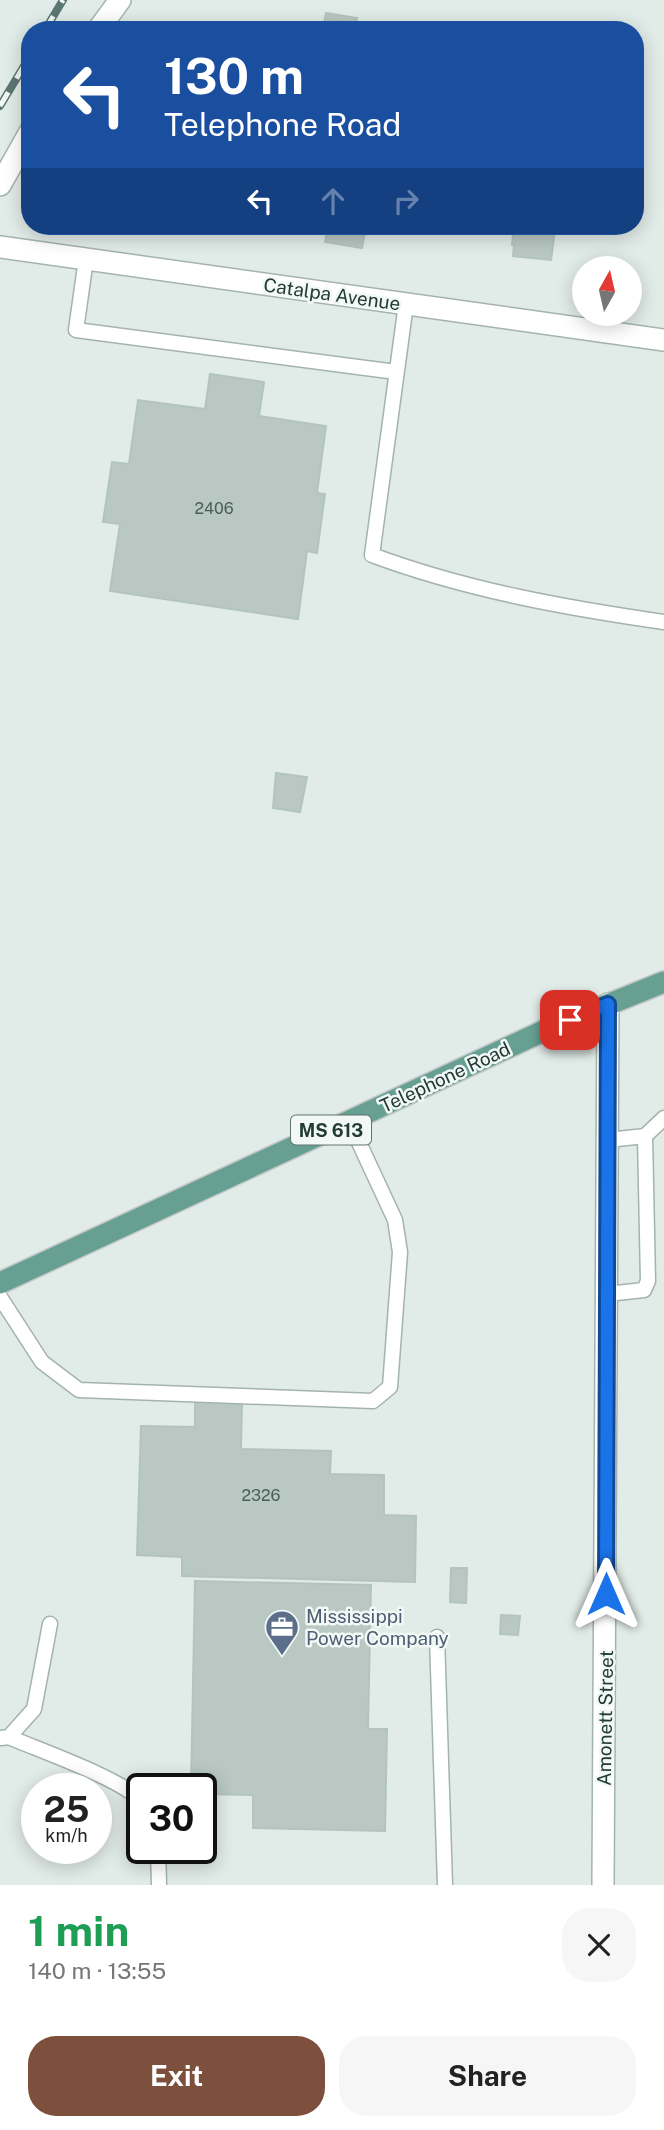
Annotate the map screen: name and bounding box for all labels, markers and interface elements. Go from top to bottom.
text: 130 m [164,47,304,105]
icon: left [49,49,140,140]
text: Telephone Road [164,106,401,143]
icon: left [241,182,279,220]
icon: ahead [314,182,352,220]
icon: right [387,182,425,220]
north arrow [572,256,642,326]
map controls [572,256,642,326]
street label: Catalpa Avenue [262,273,402,315]
house number: 2406 [194,499,234,518]
pin [540,990,600,1050]
icon: arrive [551,1001,589,1039]
street label: Telephone Road [376,1037,514,1117]
road number: MS 613 [291,1115,371,1144]
house number: 2326 [241,1486,281,1505]
position arrow [569,1557,643,1631]
place label: Mississippi Power Company [306,1605,449,1649]
office icon: Mississippi Power Company [263,1608,301,1657]
street label: Amonett Street [593,1650,617,1786]
speed limit sign: 30 [126,1773,217,1864]
text: 25 [44,1789,89,1830]
text: km/h [45,1825,88,1846]
text: 1 min [28,1906,129,1955]
button: close [562,1908,636,1982]
text: 140 m · 13:55 [28,1957,166,1984]
button: Exit [28,2036,325,2116]
button: Share [339,2036,636,2116]

